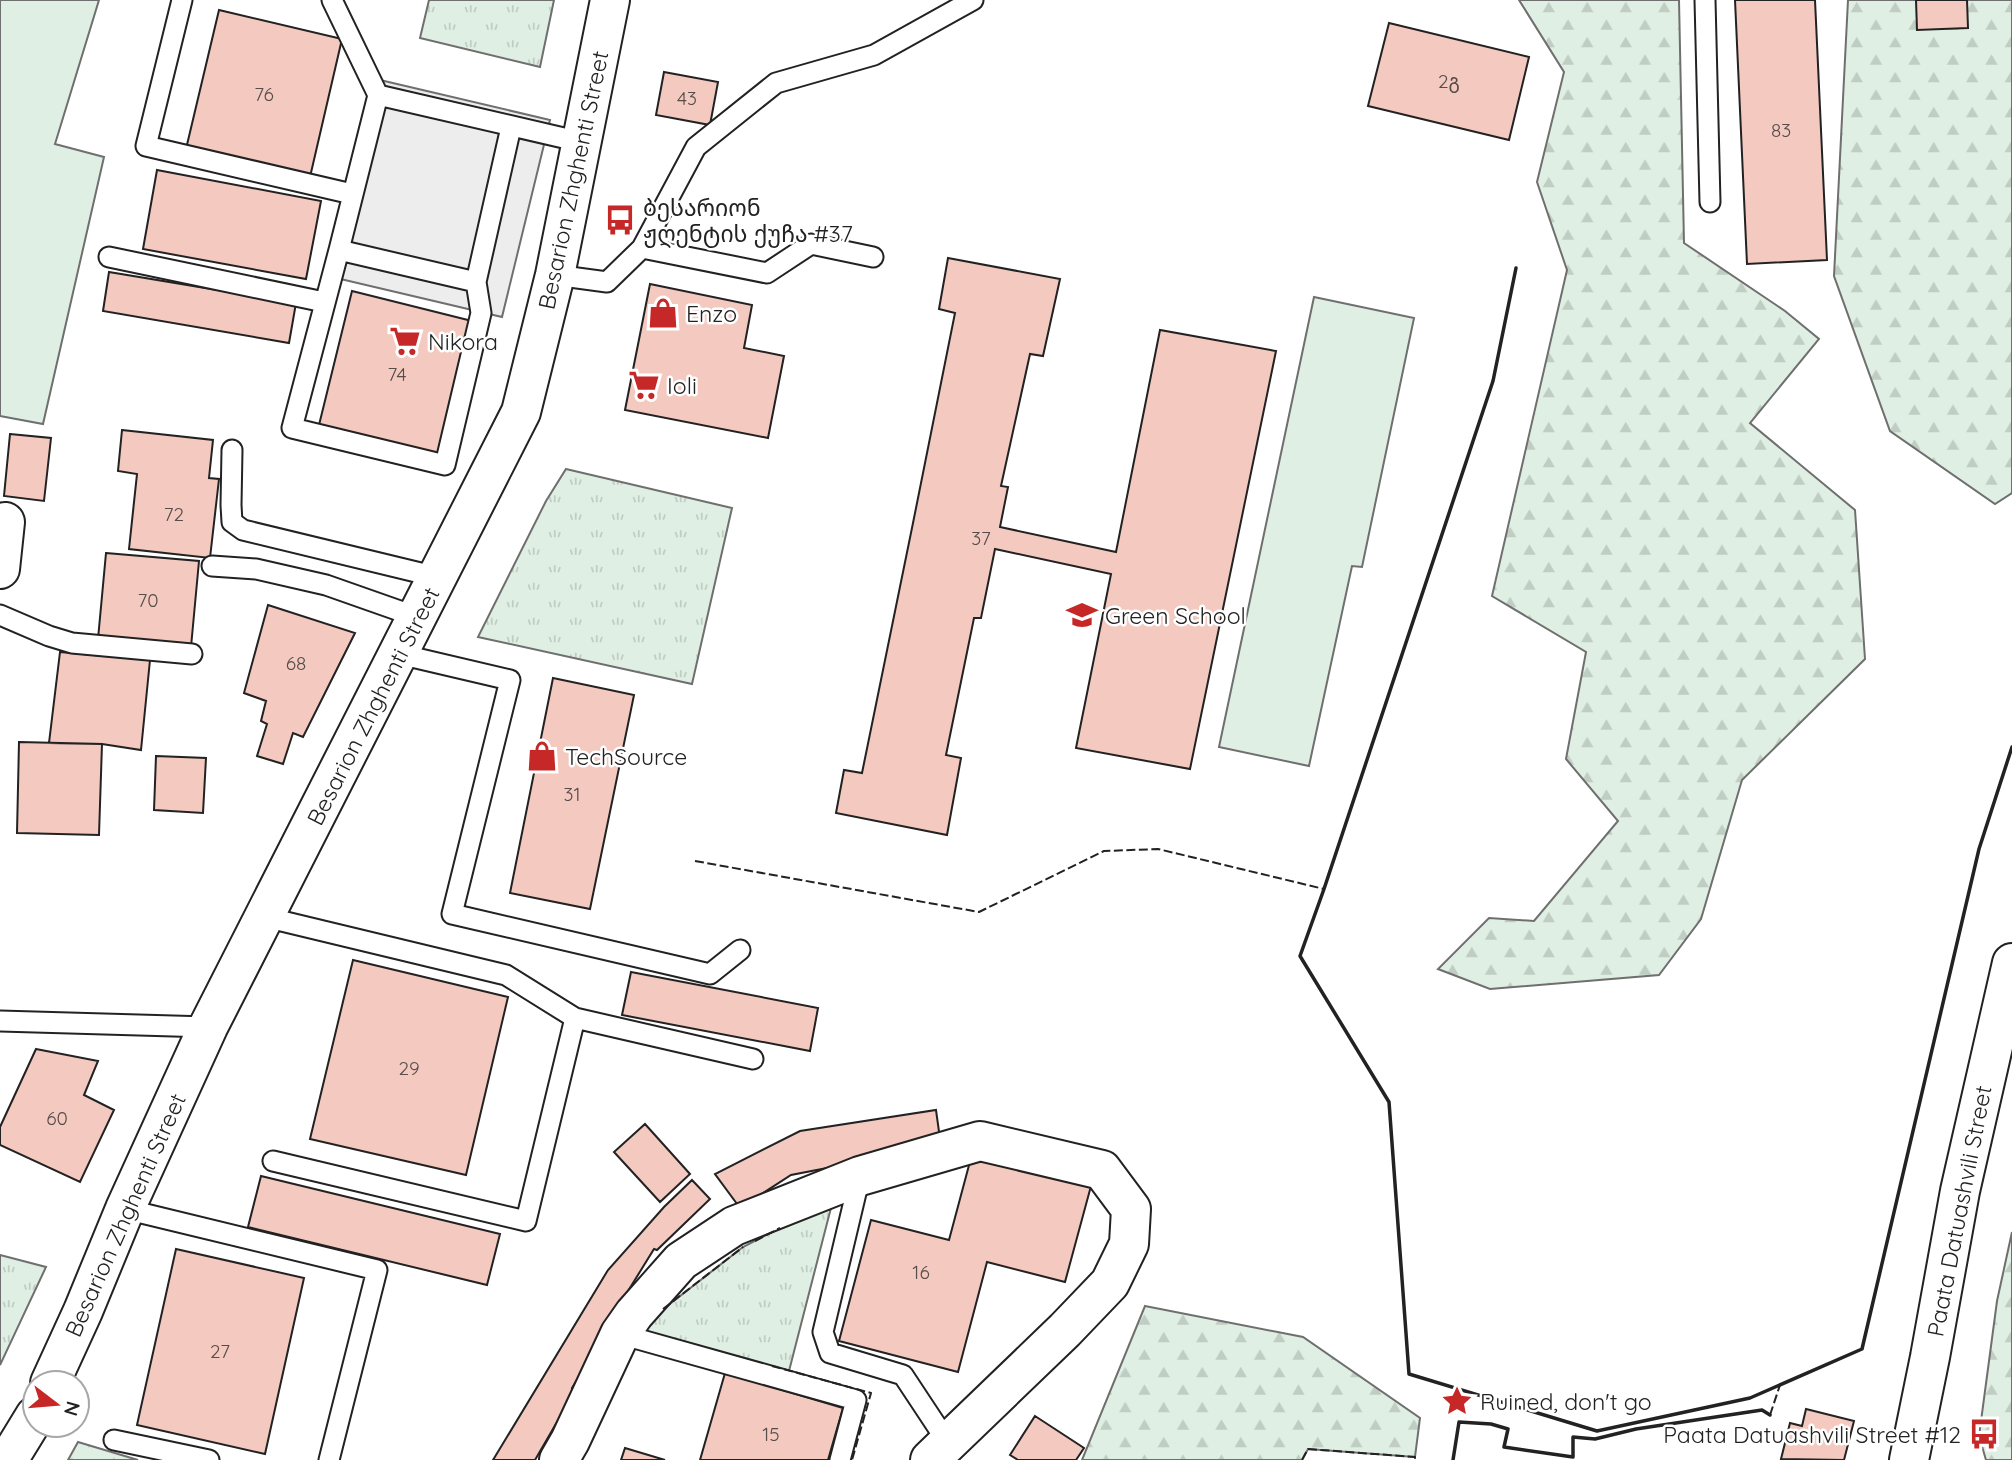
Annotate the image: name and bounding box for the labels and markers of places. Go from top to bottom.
place label: ბესარიონ ჟღენტის ქუჩა #37 [643,193,853,248]
bus stop icon: ბესარიონ ჟღენტის ქუჩა #37 [603,203,637,237]
shop icon: Enzo [646,296,680,330]
place label: Enzo [686,299,737,328]
supermarket icon: Nikora [388,324,422,358]
place label: Nikora [428,327,498,356]
supermarket icon: Ioli [627,368,661,402]
place label: Ioli [667,371,697,400]
school or university icon: Green School [1065,598,1099,632]
place label: Green School [1105,601,1246,630]
shop icon: TechSource [525,739,559,773]
place label: TechSource [565,742,687,771]
place icon: Ruined, don't go [1440,1384,1474,1418]
place label: Ruined, don't go [1480,1387,1652,1416]
bus stop icon: Paata Datuashvili Street #12 [1967,1417,2001,1451]
place label: Paata Datuashvili Street #12 [1663,1420,1961,1449]

